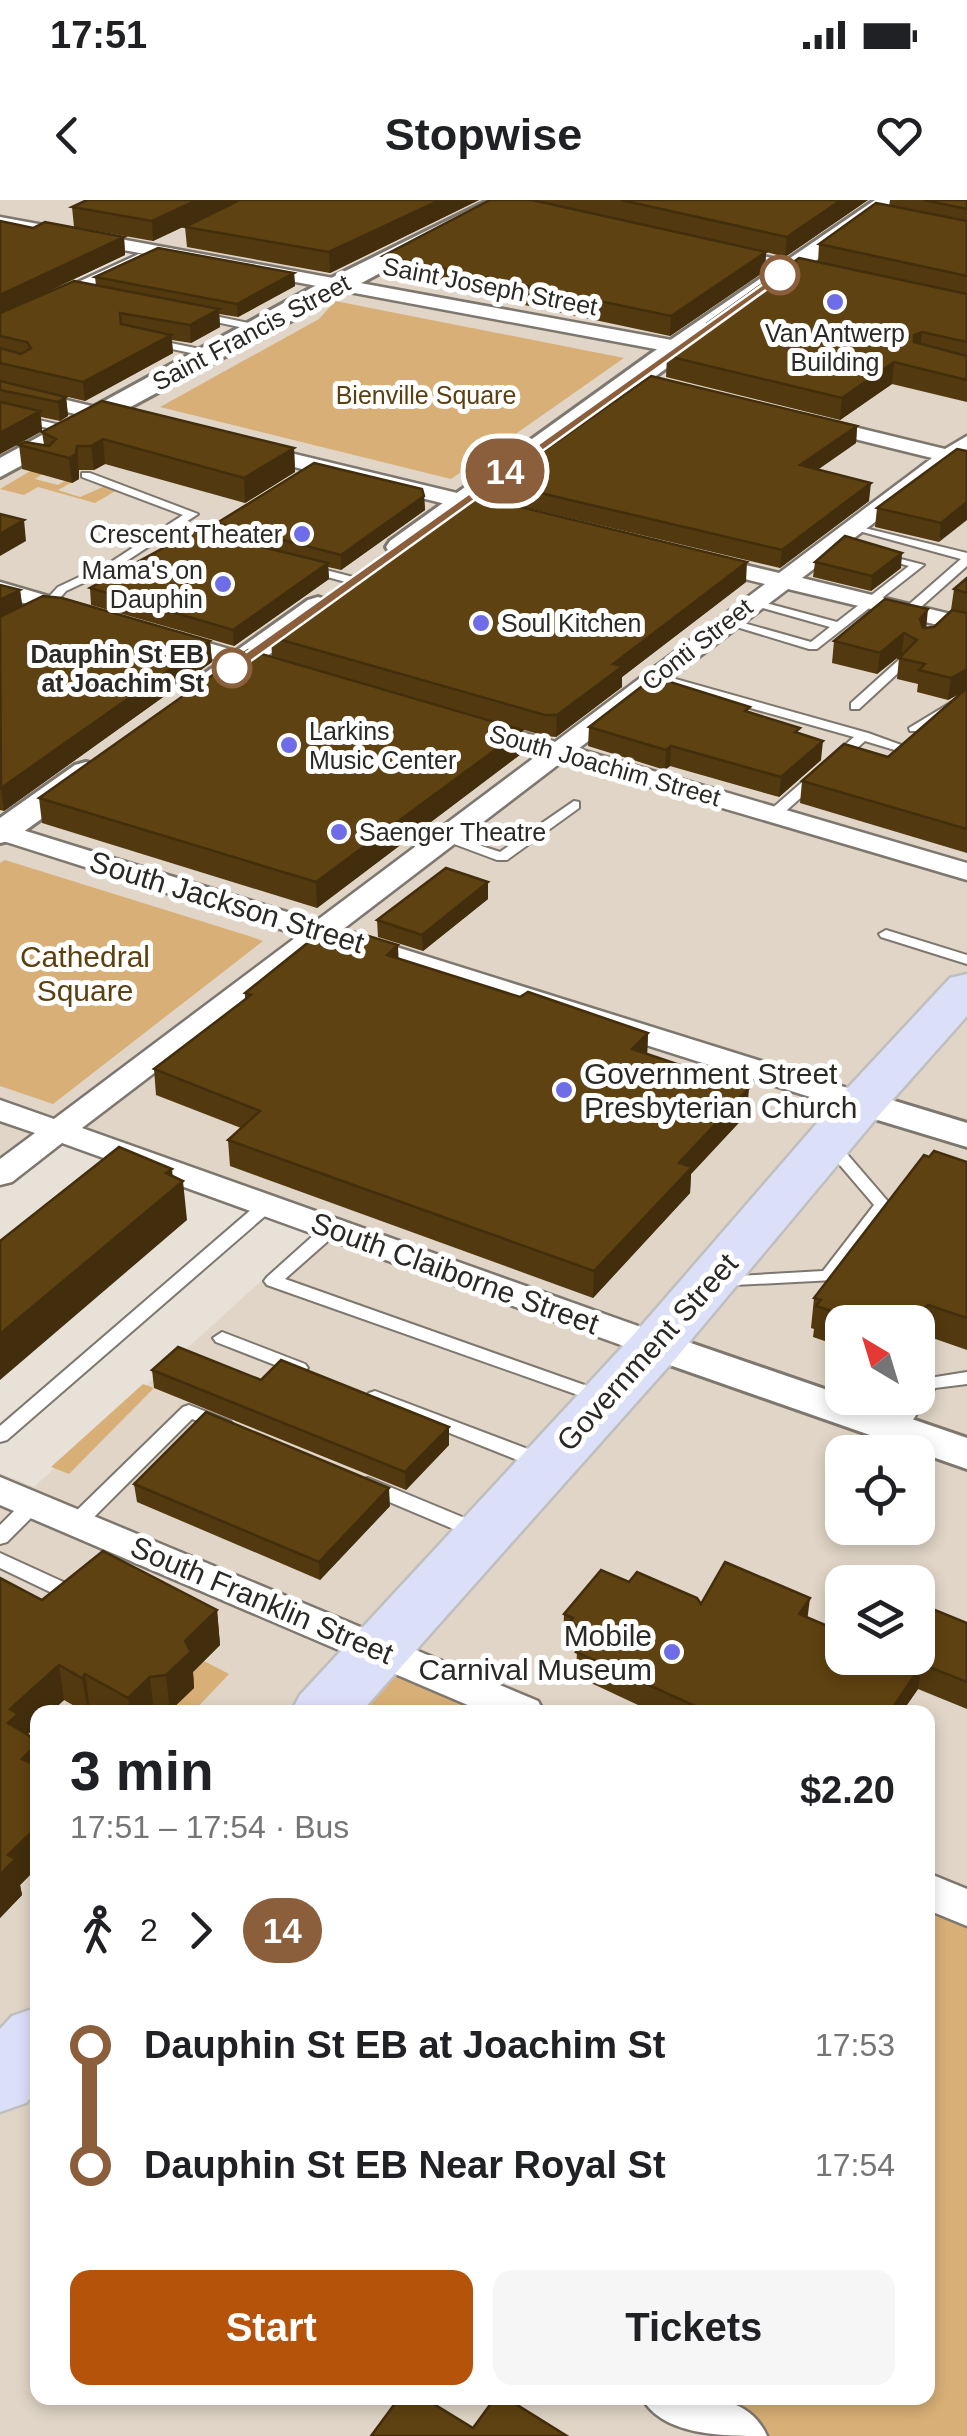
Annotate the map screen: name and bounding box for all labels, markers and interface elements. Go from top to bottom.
text: 17:51 [50,14,147,56]
icon: back [40,108,95,163]
icon: heart [872,108,927,163]
text: Stopwise [385,109,582,160]
street label: Saint Joseph Street [380,251,600,321]
unlabelled marker [761,256,799,294]
street label: Saint Francis Street [148,268,355,396]
marker: Van Antwerp Building [824,291,846,313]
place label: Van Antwerp Building [765,319,905,376]
park label: Bienville Square [336,381,516,409]
line badge: 14 [460,438,550,504]
text: 14 [486,452,524,491]
place label: Crescent Theater [89,520,282,548]
marker: Crescent Theater [291,523,313,545]
place label: Mama's on Dauphin [82,556,203,613]
marker: Mama's on Dauphin [212,573,234,595]
street label: Conti Street [636,592,758,696]
place label: Soul Kitchen [501,609,641,637]
marker: Soul Kitchen [470,612,492,634]
place label: Dauphin St EB at Joachim St [30,640,205,697]
marker: Dauphin St EB at Joachim St [213,649,251,687]
place label: Larkins Music Center [309,717,456,774]
street label: South Joachim Street [486,719,724,811]
marker: Larkins Music Center [278,734,300,756]
place label: Saenger Theatre [359,818,546,846]
marker: Saenger Theatre [328,821,350,843]
street label: South Jackson Street [86,845,369,960]
park label: Cathedral Square [20,940,150,1007]
place label: Government Street Presbyterian Church [584,1057,857,1124]
marker: Government Street Presbyterian Church [553,1079,575,1101]
street label: South Claiborne Street [307,1206,604,1341]
street label: Government Street [550,1246,744,1457]
north arrow [825,1305,935,1415]
map controls [825,1305,935,1675]
button: locate [825,1435,935,1545]
street label: South Franklin Street [126,1530,399,1671]
button: layers [825,1565,935,1675]
place label: Mobile Carnival Museum [419,1619,652,1686]
marker: Mobile Carnival Museum [661,1641,683,1663]
text: 3 min [70,1740,214,1802]
text: $2.20 [800,1769,895,1811]
text: 17:51 – 17:54 · Bus [70,1809,349,1845]
icon: walk [70,1903,125,1958]
icon: forward [173,1903,228,1958]
text: 14 [263,1911,302,1950]
text: 2 [140,1912,158,1948]
text: Dauphin St EB at Joachim St [144,2024,666,2066]
text: 17:53 [815,2027,895,2063]
text: Dauphin St EB Near Royal St [144,2144,666,2186]
text: 17:54 [815,2147,895,2183]
button: Start [70,2270,473,2385]
button: Tickets [493,2270,895,2385]

